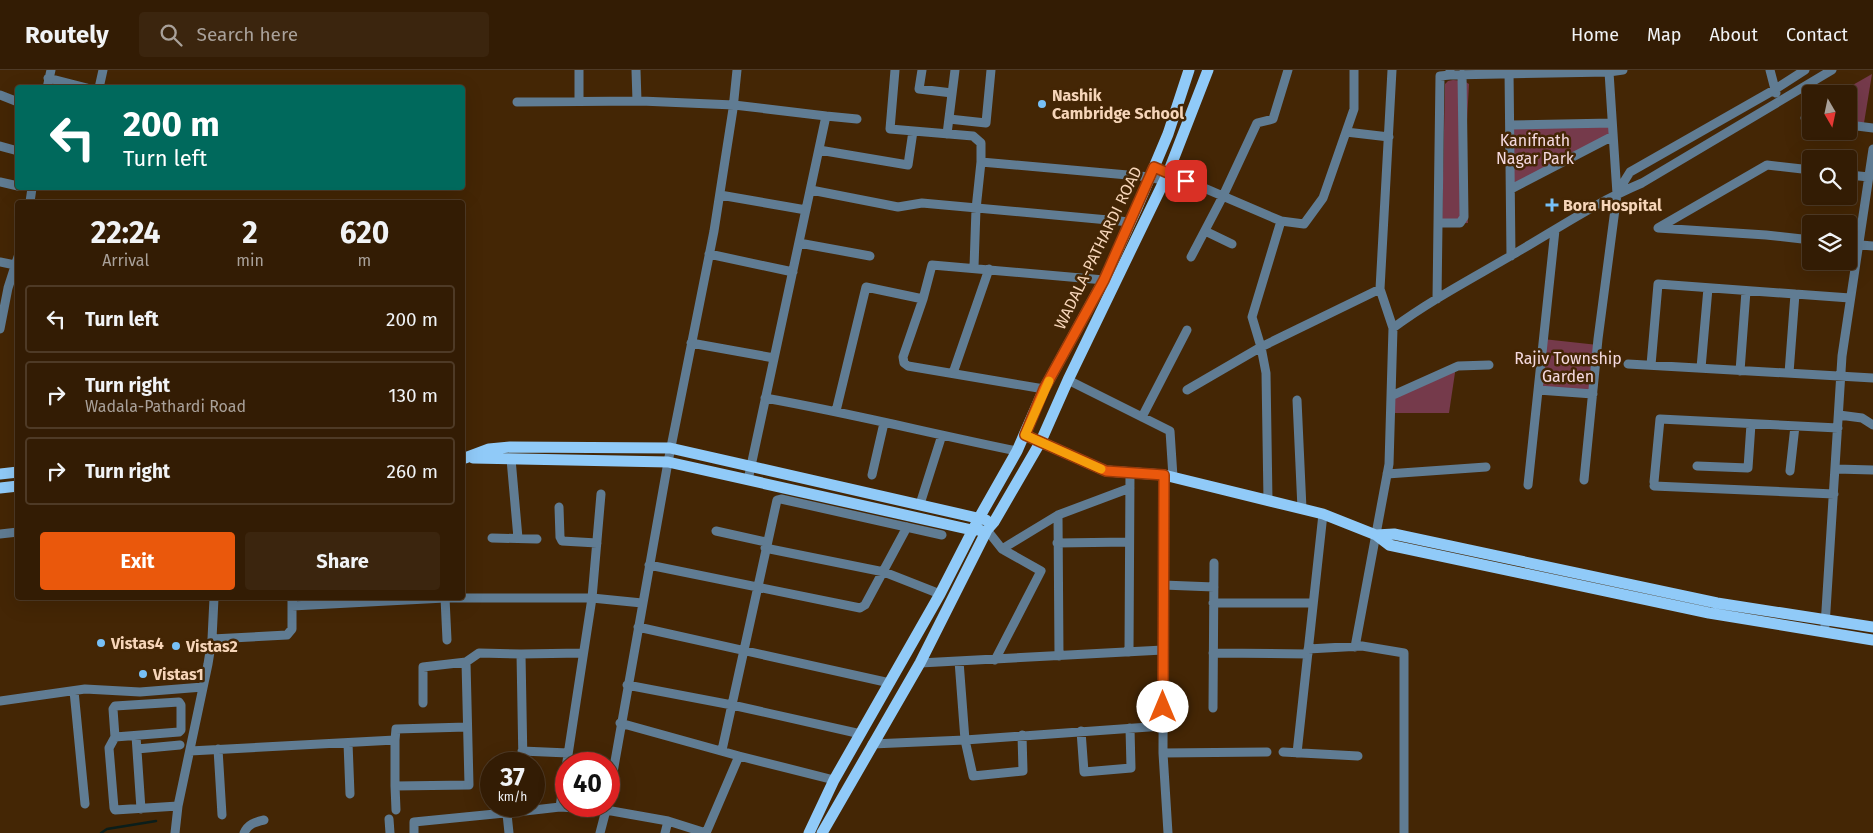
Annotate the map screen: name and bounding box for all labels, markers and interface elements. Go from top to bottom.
search box [139,12,489,57]
text: Routely [25,21,109,49]
icon: search [157,21,185,49]
text: Search here [197,23,298,46]
text: Home [1571,24,1619,46]
text: Map [1647,24,1681,46]
text: About [1709,24,1758,46]
text: Contact [1786,24,1848,46]
north arrow [1802,85,1858,140]
map controls [1802,85,1857,270]
place label: Nashik Cambridge School [1052,86,1184,123]
marker: Nashik Cambridge School [1036,98,1048,110]
text: 200 m [123,103,220,145]
icon: left [40,105,105,170]
park label: Kanifnath Nagar Park [1496,131,1575,168]
text: Turn left [123,145,207,172]
button: search [1802,150,1857,205]
pin [1165,160,1207,202]
street label: WADALA-PATHARDI ROAD [1050,163,1146,333]
icon: arrive [1172,167,1200,195]
place label: Bora Hospital [1563,196,1662,215]
marker: Bora Hospital [1545,198,1559,212]
text: 22:24 [91,215,161,251]
text: 2 [242,215,258,251]
text: 620 [340,215,389,251]
button: layers [1802,215,1857,270]
text: Arrival [102,251,149,270]
text: min [236,251,264,270]
text: m [358,251,371,270]
icon: left [42,305,70,333]
text: Turn left [85,308,159,331]
text: 200 m [386,308,438,331]
park label: Rajiv Township Garden [1514,349,1622,386]
text: Turn right [85,374,170,397]
icon: right [42,381,70,409]
text: 130 m [388,384,438,407]
text: Wadala-Pathardi Road [85,397,246,416]
icon: right [42,457,70,485]
text: Turn right [85,460,170,483]
text: 260 m [387,460,438,483]
button: Exit [40,532,235,590]
button: Share [245,532,440,590]
place label: Vistas4 [110,634,164,653]
marker: Vistas4 [95,637,107,649]
place label: Vistas2 [185,637,238,656]
marker: Vistas2 [170,640,182,652]
place label: Vistas1 [152,665,204,684]
marker: Vistas1 [137,668,149,680]
position arrow [1136,680,1188,732]
speed limit sign: 40 [555,752,620,817]
text: 37 [500,763,525,793]
text: km/h [498,790,527,804]

